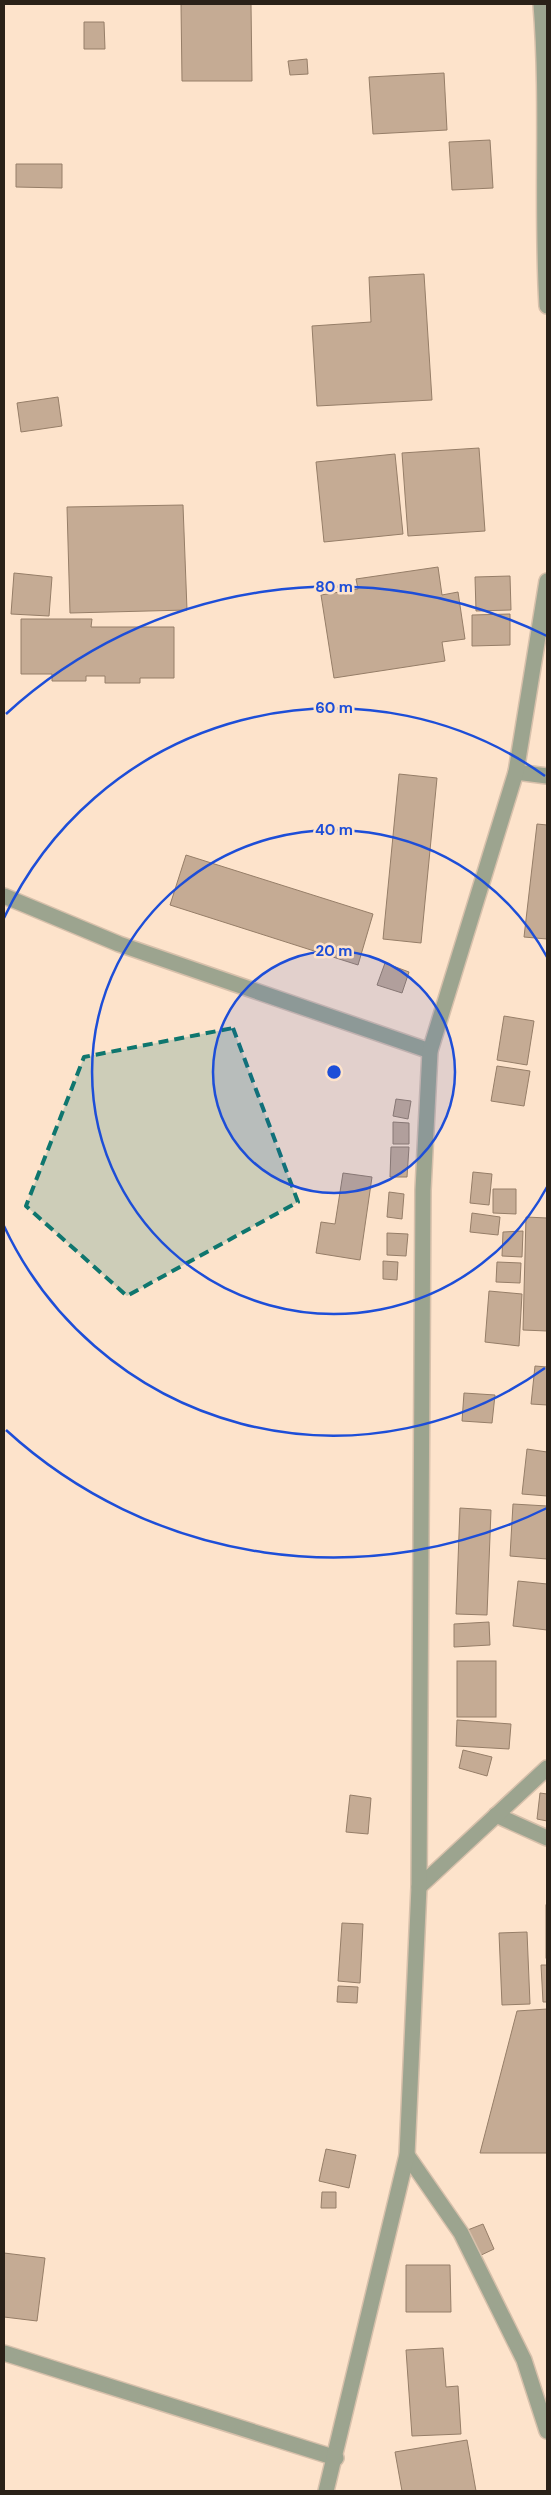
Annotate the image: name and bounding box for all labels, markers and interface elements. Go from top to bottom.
text: 80 m [315,577,353,597]
text: 60 m [315,698,353,718]
text: 40 m [315,820,353,840]
text: 20 m [316,941,352,961]
centre of rings [325,1063,343,1081]

